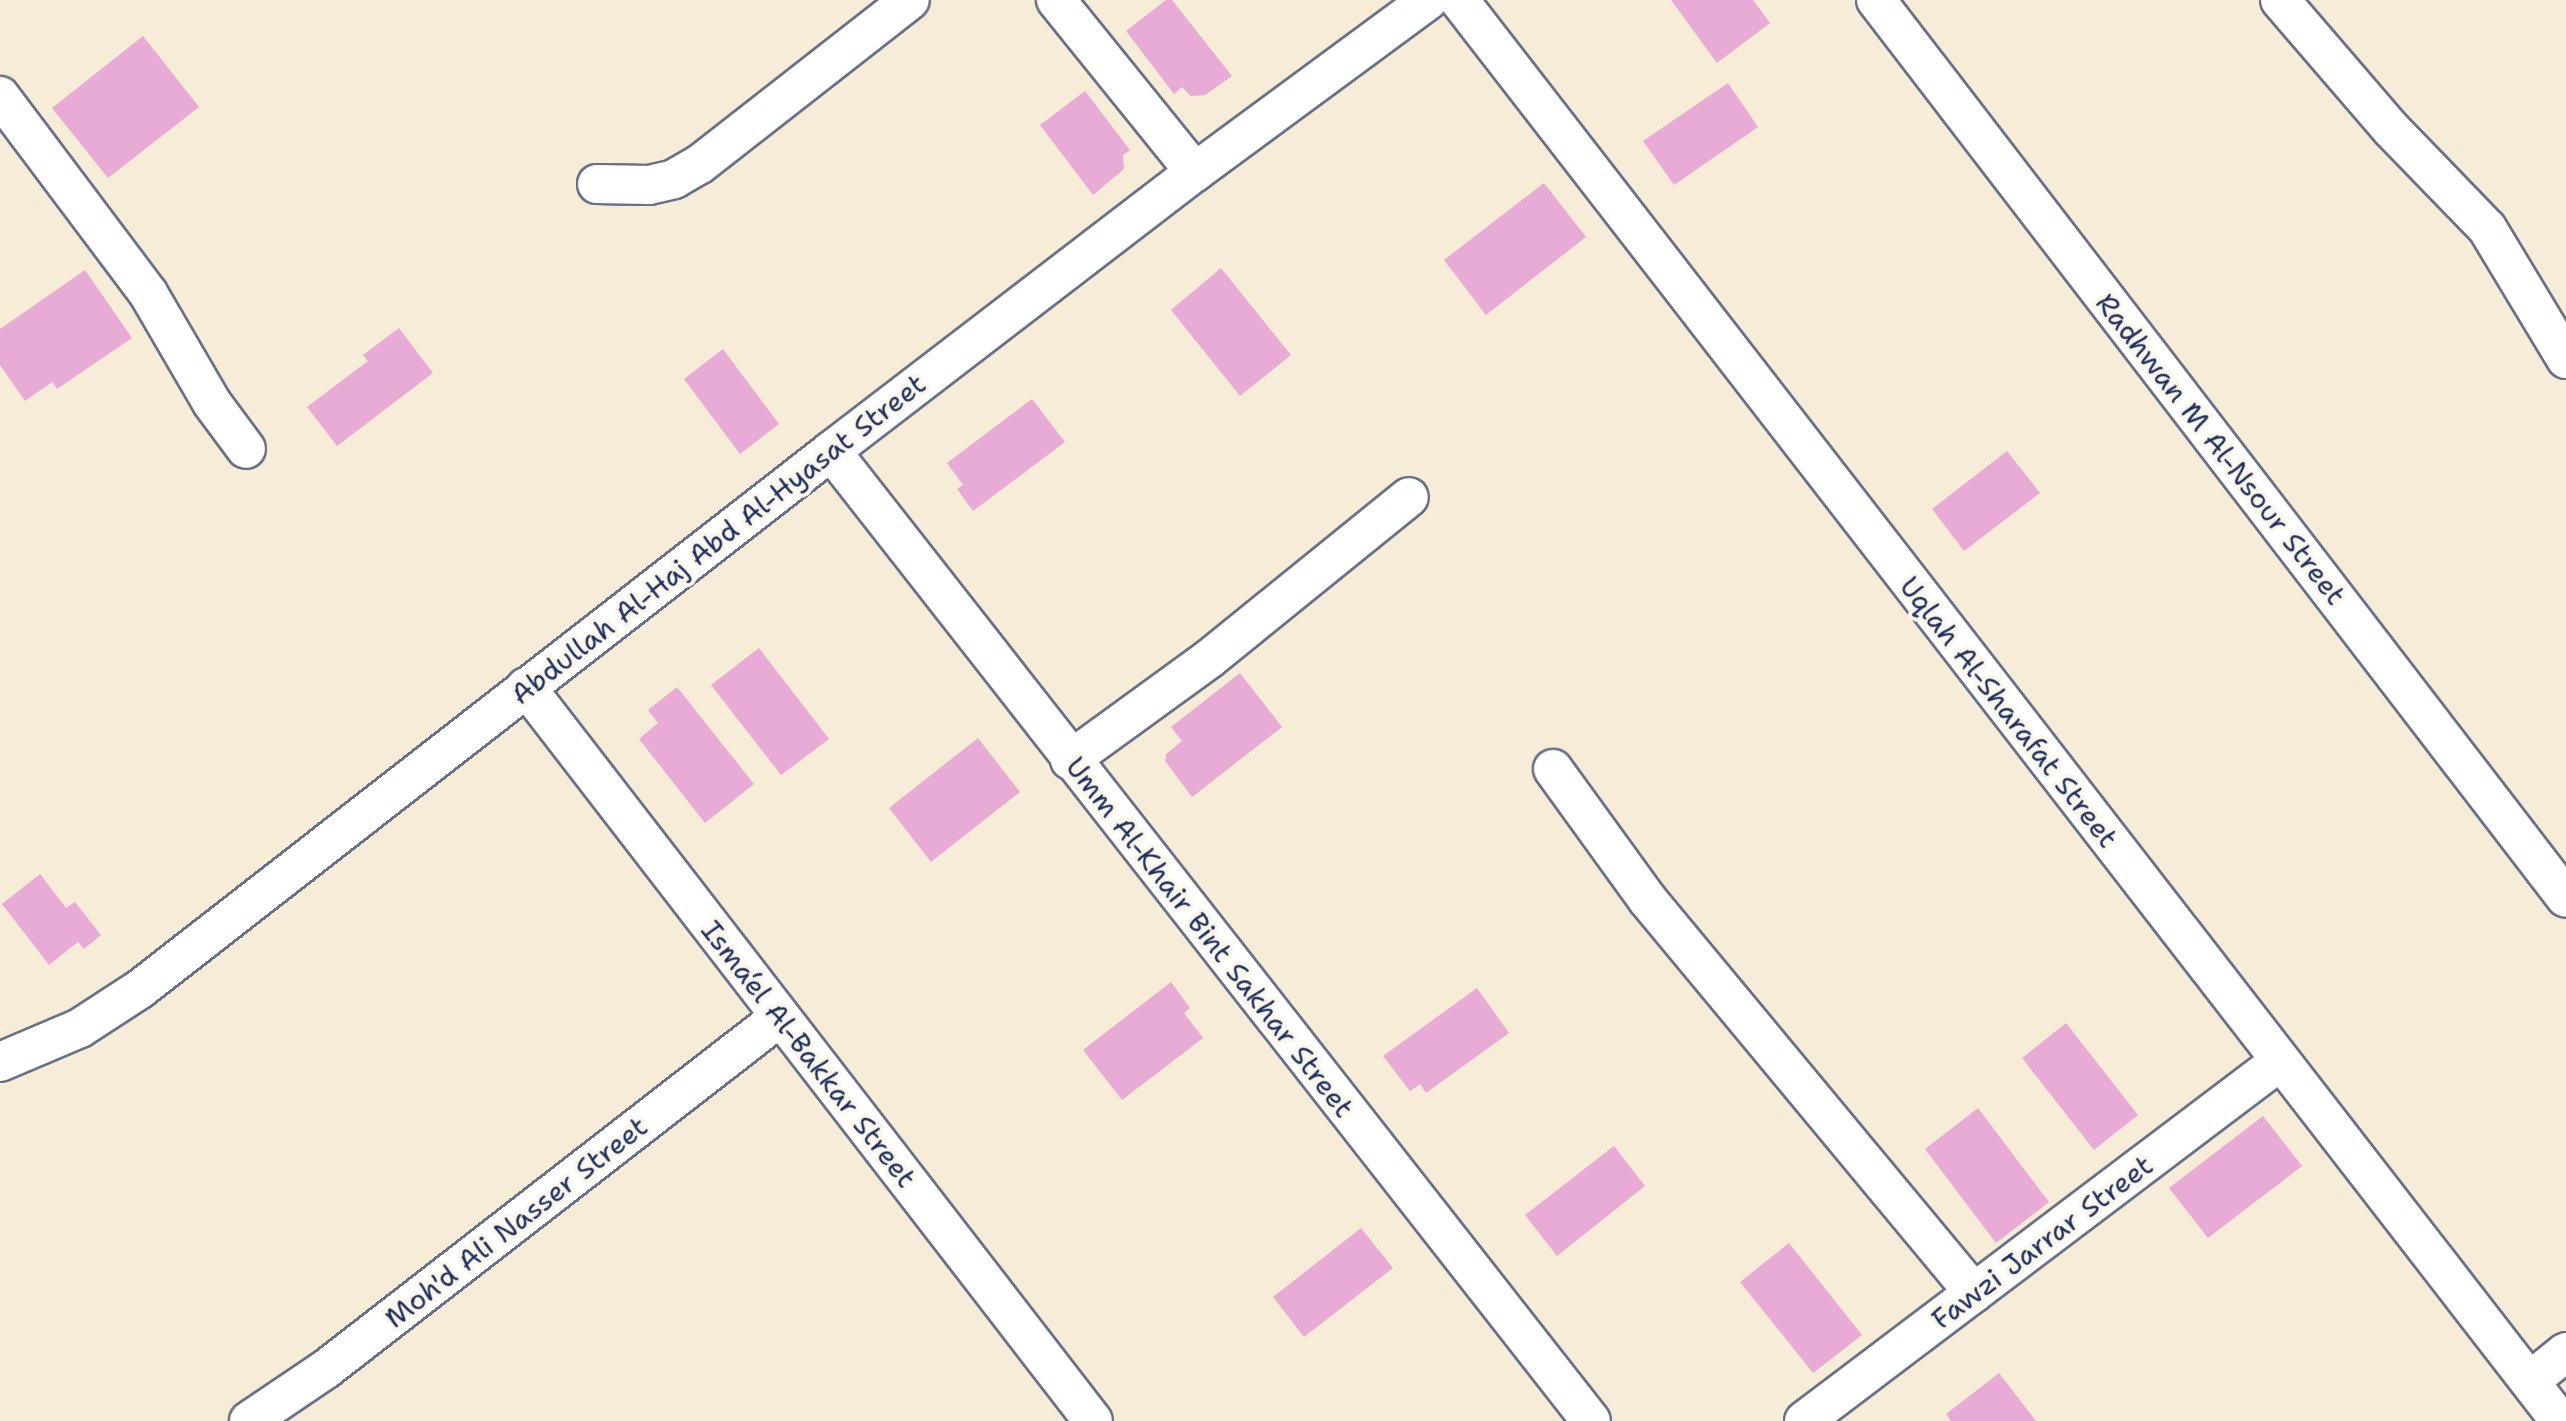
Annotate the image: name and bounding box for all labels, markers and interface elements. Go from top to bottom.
street label: Radhwan M Al-Nsour Street [2089,287,2353,611]
street label: Abdullah Al-Haj Abd Al-Hyasat Street [504,367,932,711]
street label: Uqlah Al-Sharafat Street [1893,570,2125,854]
street label: Umm Al-Khair Bint Sakhar Street [1059,750,1361,1124]
street label: Isma‘el Al-Bakkar Street [694,914,924,1194]
street label: Moh'd Ali Nasser Street [378,1109,654,1335]
street label: Fawzi Jarrar Street [1925,1148,2159,1336]

